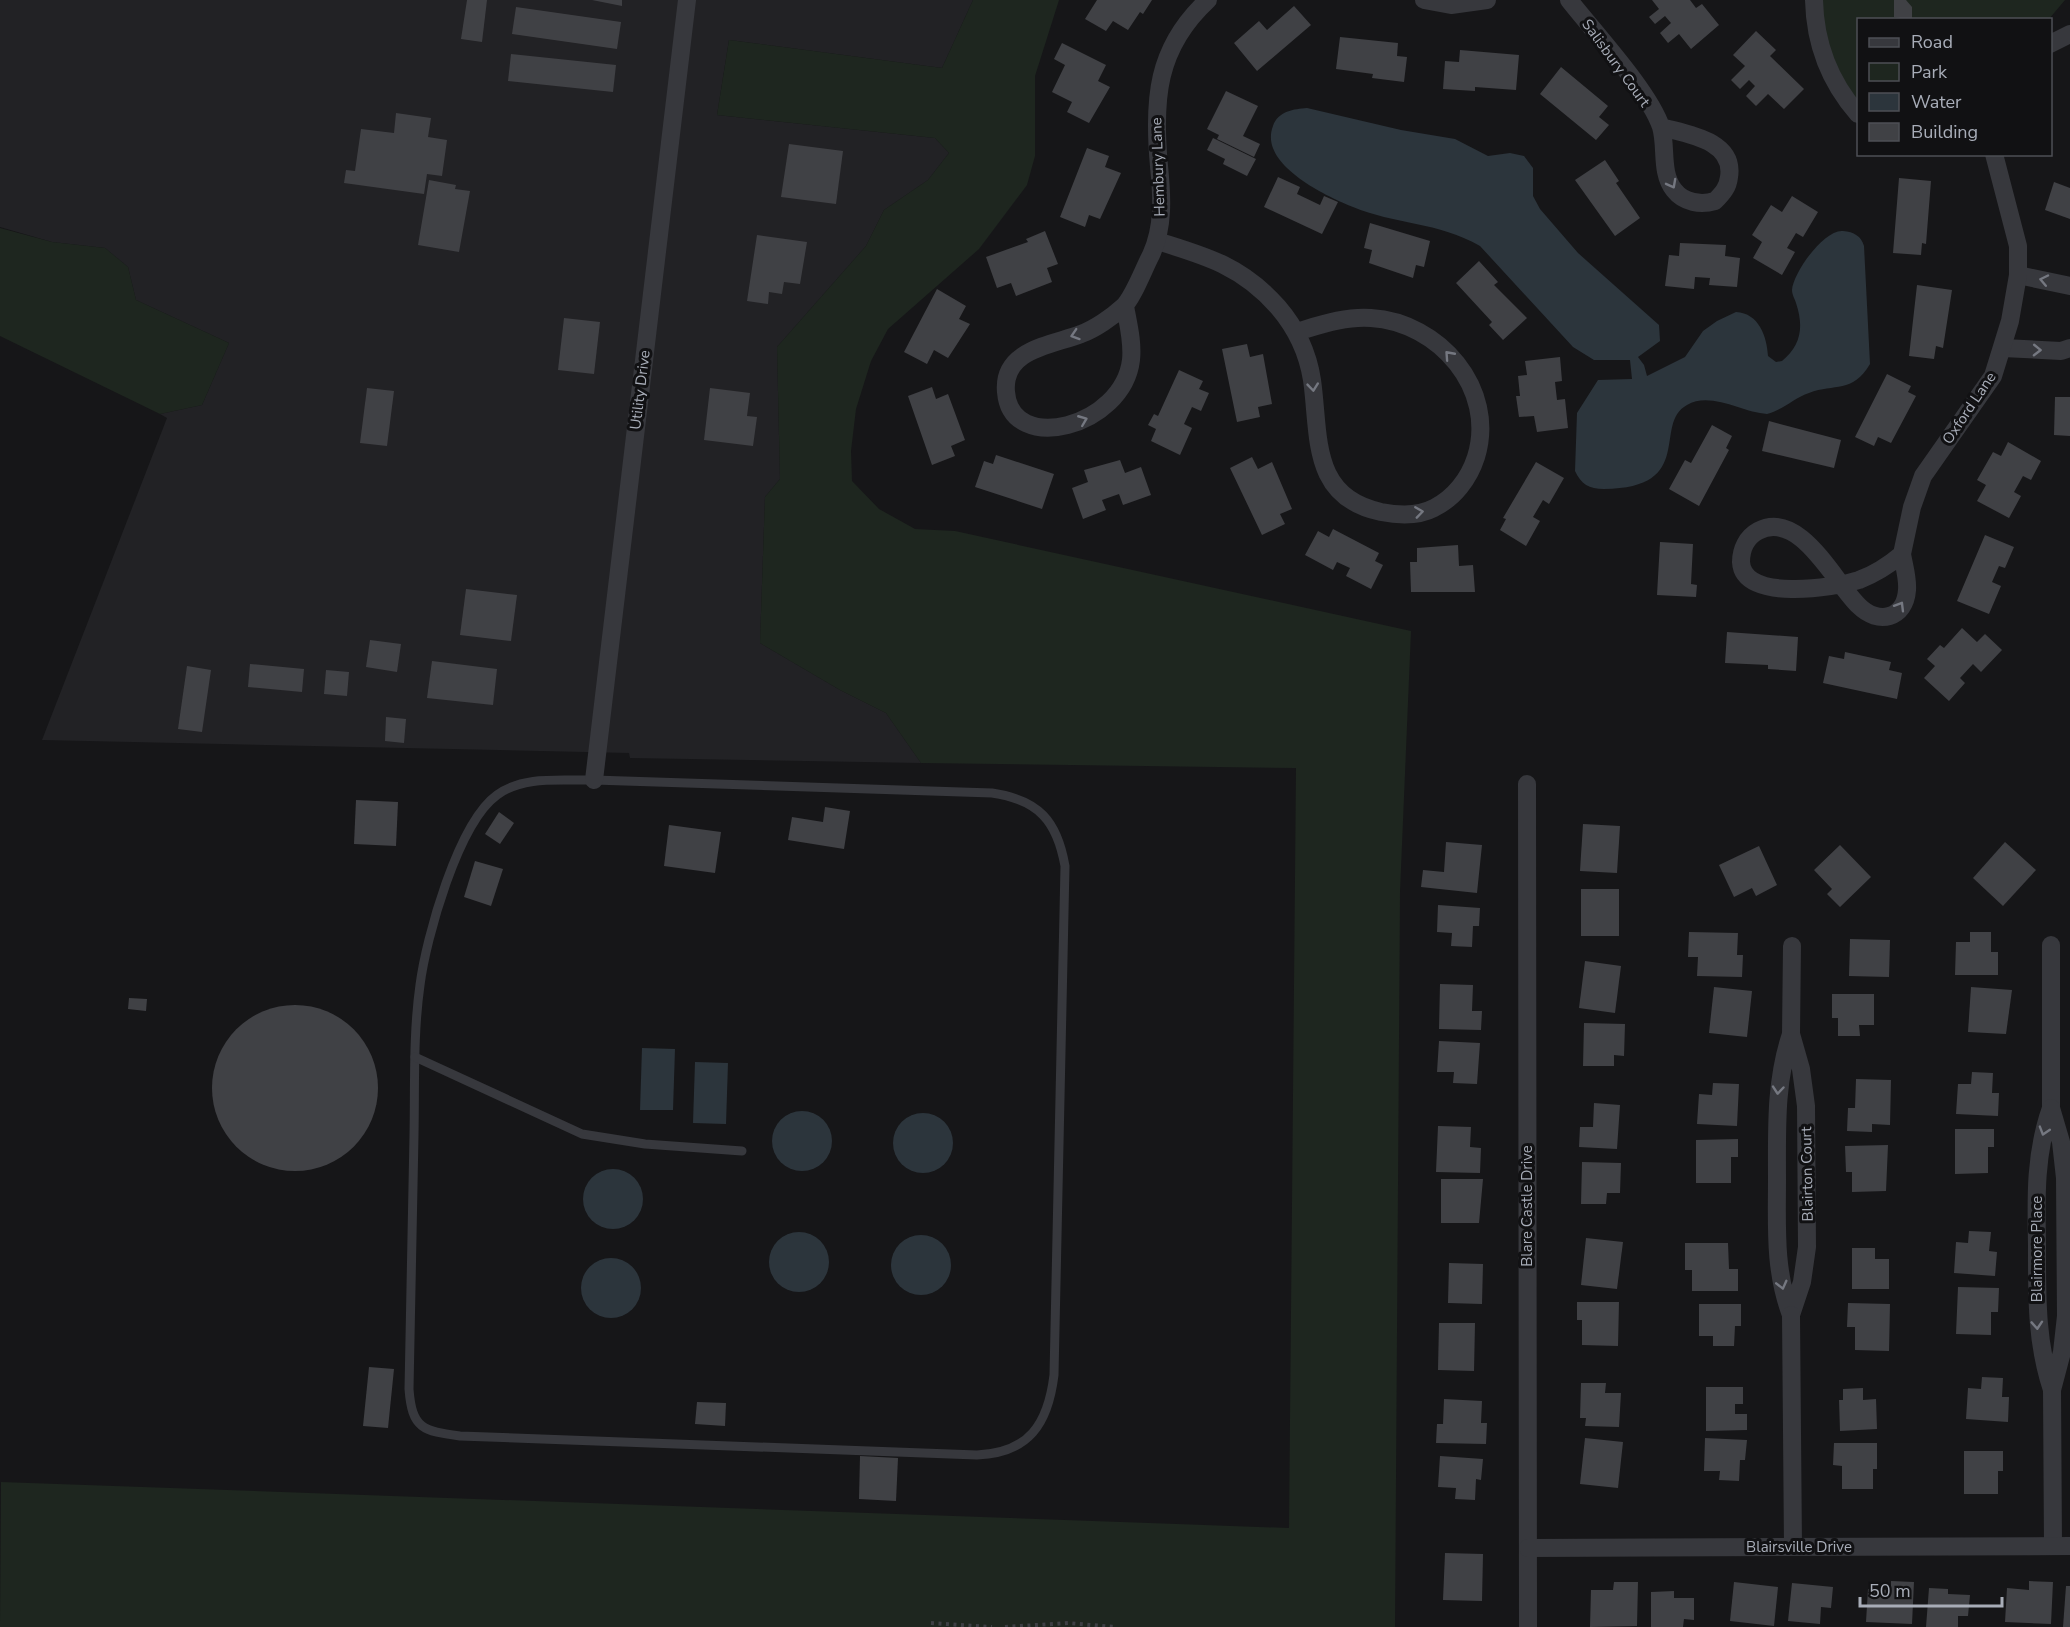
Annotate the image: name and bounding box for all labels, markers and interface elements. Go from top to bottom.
street label: Salisbury Court [1577,15,1655,112]
legend [1857,18,2052,156]
text: Road [1911,30,1953,54]
text: Park [1911,60,1948,84]
text: Water [1911,90,1962,114]
street label: Hembury Lane [1146,117,1170,217]
text: Building [1911,120,1978,144]
one-way arrow [1665,178,1676,188]
one-way arrow [2039,274,2049,287]
one-way arrow [1070,328,1081,341]
one-way arrow [2032,344,2041,356]
street label: Utility Drive [625,349,655,431]
one-way arrow [1445,351,1456,361]
street label: Oxford Lane [1938,368,2000,448]
one-way arrow [1306,383,1319,392]
one-way arrow [1077,415,1088,427]
one-way arrow [1414,507,1424,519]
one-way arrow [1893,602,1905,612]
one-way arrow [1772,1086,1785,1095]
one-way arrow [2039,1125,2051,1136]
street label: Blairton Court [1796,1126,1818,1222]
street label: Blare Castle Drive [1517,1145,1537,1267]
street label: Blairmore Place [2027,1196,2047,1302]
one-way arrow [1774,1280,1787,1290]
one-way arrow [2031,1321,2044,1330]
street label: Blairsville Drive [1746,1537,1852,1557]
scale bar [1860,1570,2002,1608]
text: 50 m [1869,1579,1911,1603]

